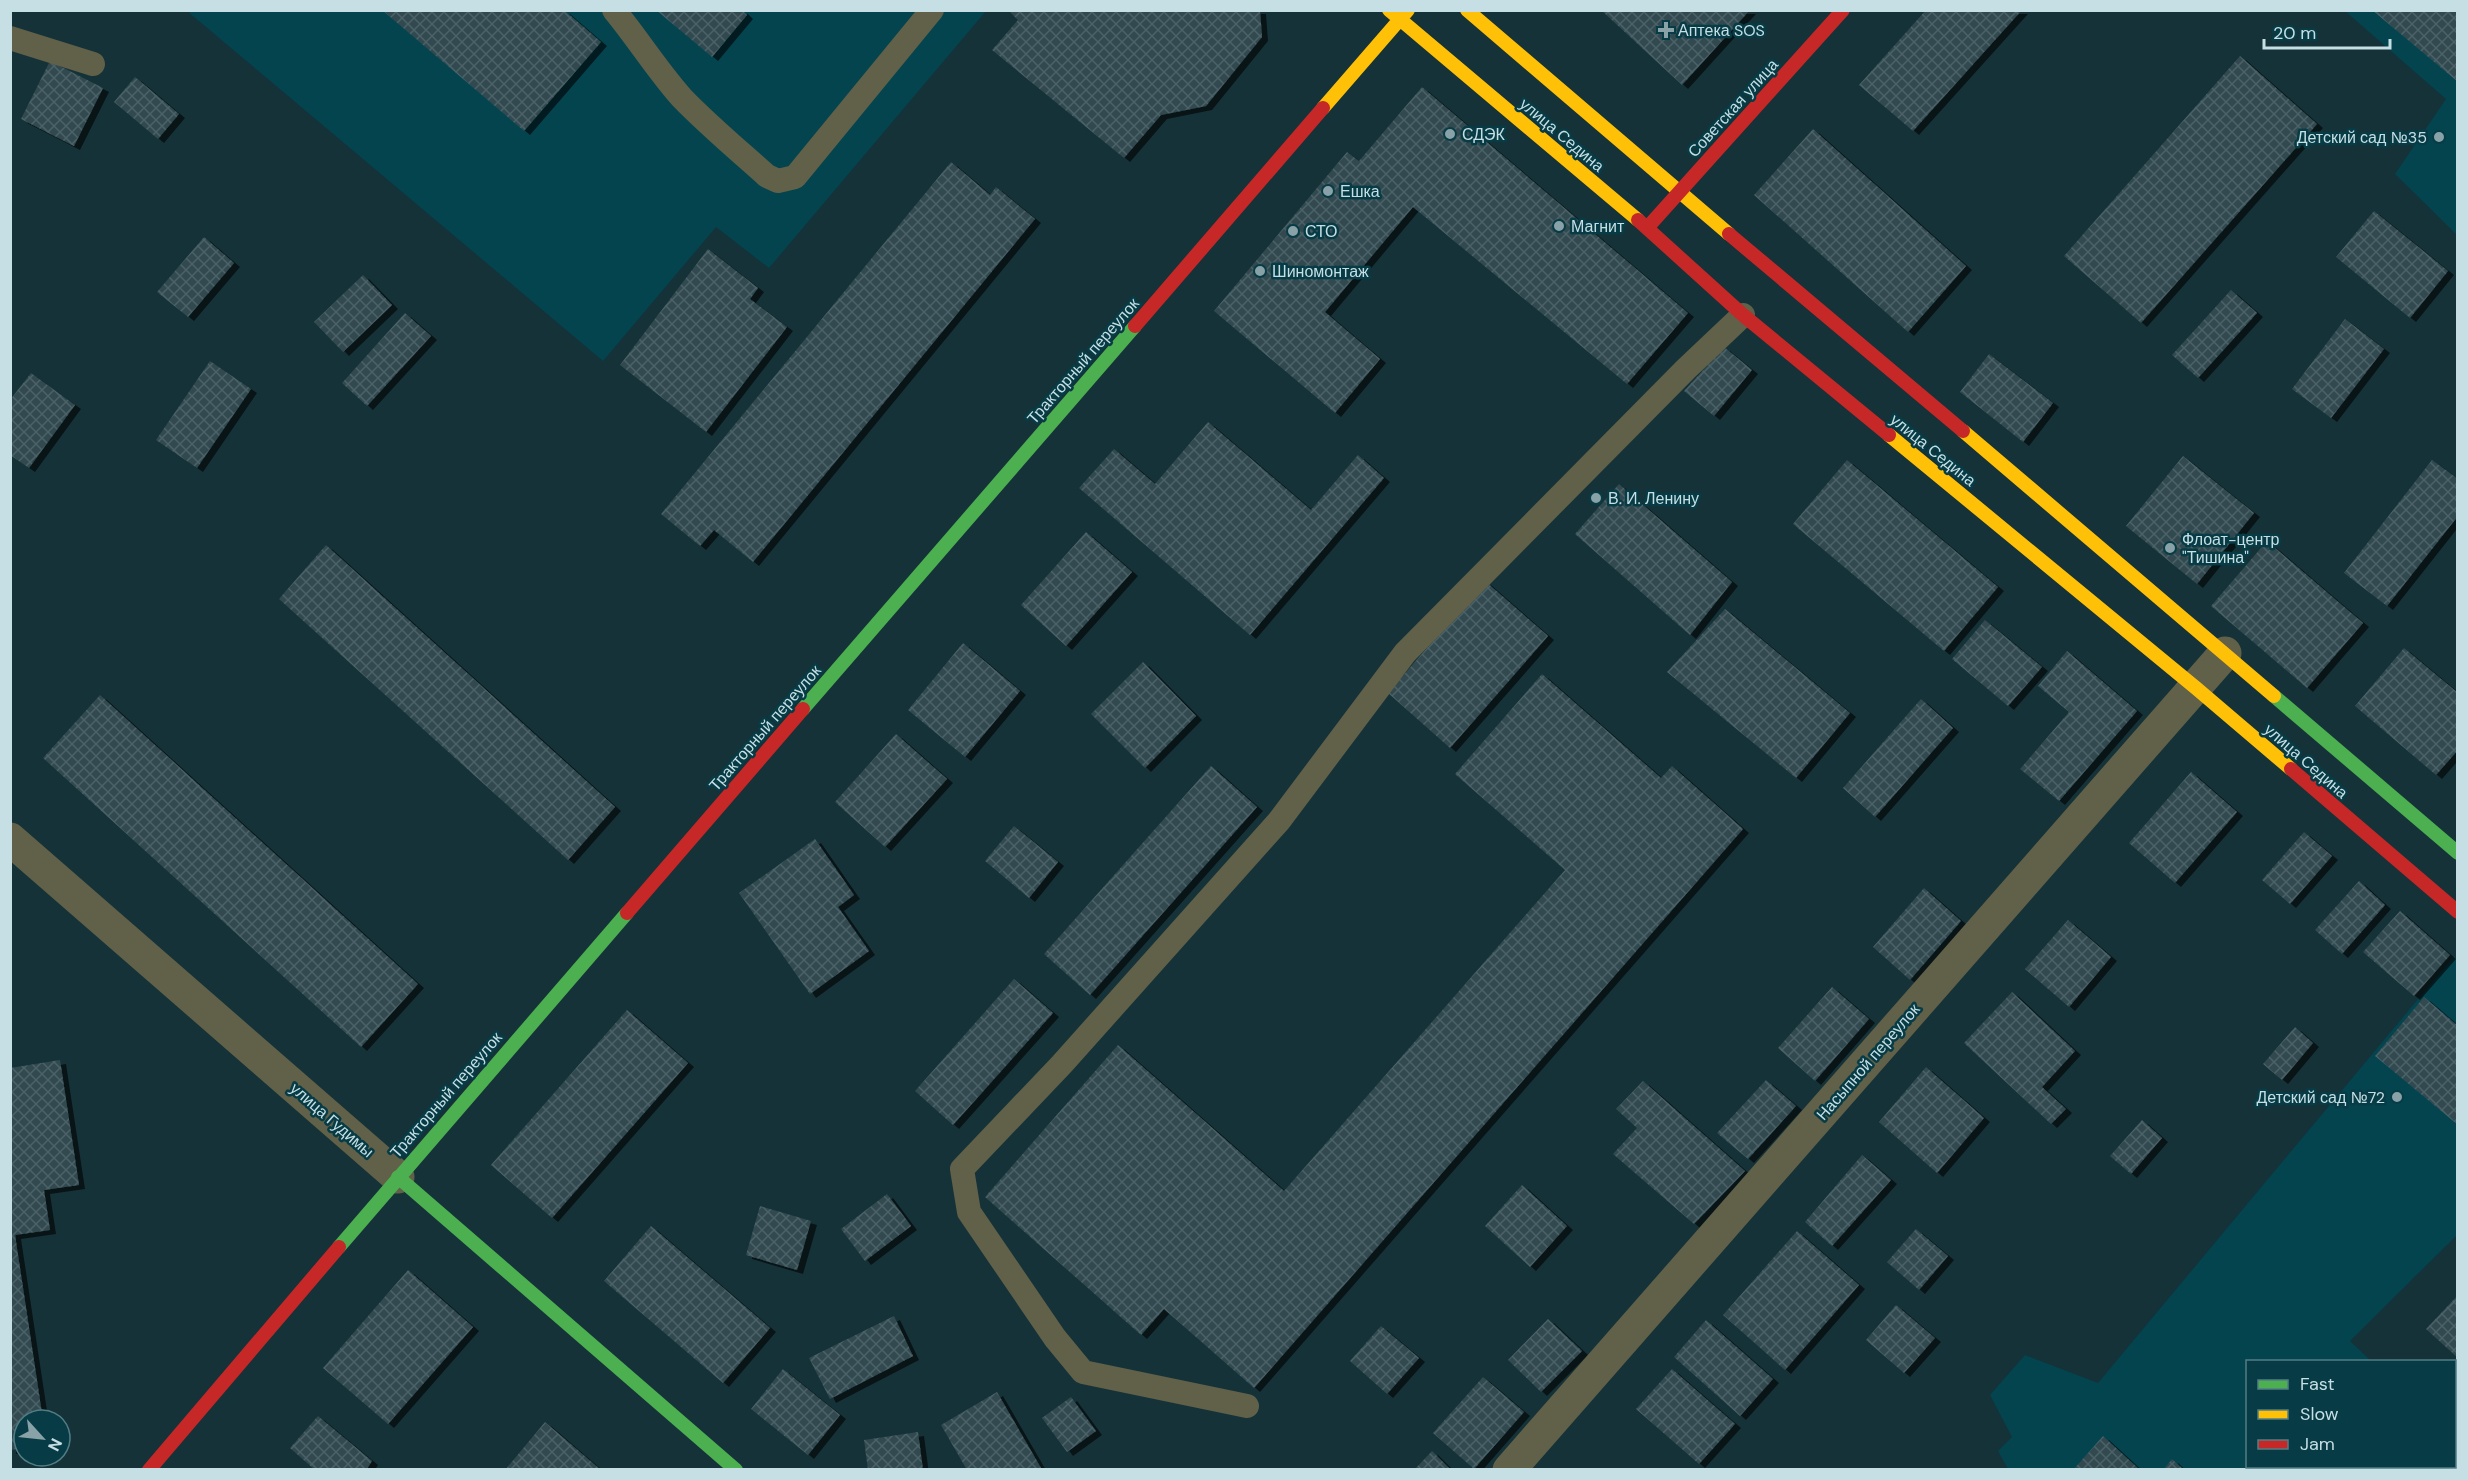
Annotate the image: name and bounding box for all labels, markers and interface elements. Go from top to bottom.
scale bar [2264,12,2390,50]
place label: Аптека SOS [1678,20,1765,41]
text: 20 m [2273,21,2316,45]
marker: Аптека SOS [1659,23,1673,37]
street label: Советская улица [1683,54,1783,162]
street label: улица Седина [1515,93,1609,177]
place label: СДЭК [1462,124,1506,145]
marker: СДЭК [1443,127,1457,141]
place label: Детский сад №35 [2297,127,2427,148]
marker: Детский сад №35 [2432,130,2446,144]
place label: Ешка [1340,181,1380,202]
marker: Ешка [1321,184,1335,198]
place label: Магнит [1571,216,1625,237]
marker: Магнит [1552,219,1566,233]
place label: СТО [1305,221,1338,242]
marker: СТО [1286,224,1300,238]
place label: Шиномонтаж [1272,261,1369,282]
marker: Шиномонтаж [1253,264,1267,278]
street label: Тракторный переулок [1022,293,1144,428]
street label: улица Седина [1886,409,1980,491]
place label: В. И. Ленину [1608,488,1699,509]
marker: В. И. Ленину [1589,491,1603,505]
place label: Флоат-центр "Тишина" [2182,529,2280,568]
marker: Флоат-центр "Тишина" [2163,541,2177,555]
street label: Тракторный переулок [704,660,826,795]
street label: улица Седина [2260,719,2352,803]
street label: Насыпной переулок [1812,999,1925,1125]
street label: Тракторный переулок [385,1027,507,1162]
street label: улица Гудимы [286,1078,378,1162]
place label: Детский сад №72 [2257,1087,2385,1108]
marker: Детский сад №72 [2390,1090,2404,1104]
legend [2246,1360,2456,1468]
text: Fast [2300,1372,2335,1396]
text: Slow [2300,1402,2339,1426]
north arrow [12,1408,72,1468]
text: Jam [2300,1432,2335,1456]
text: N [43,1435,67,1455]

